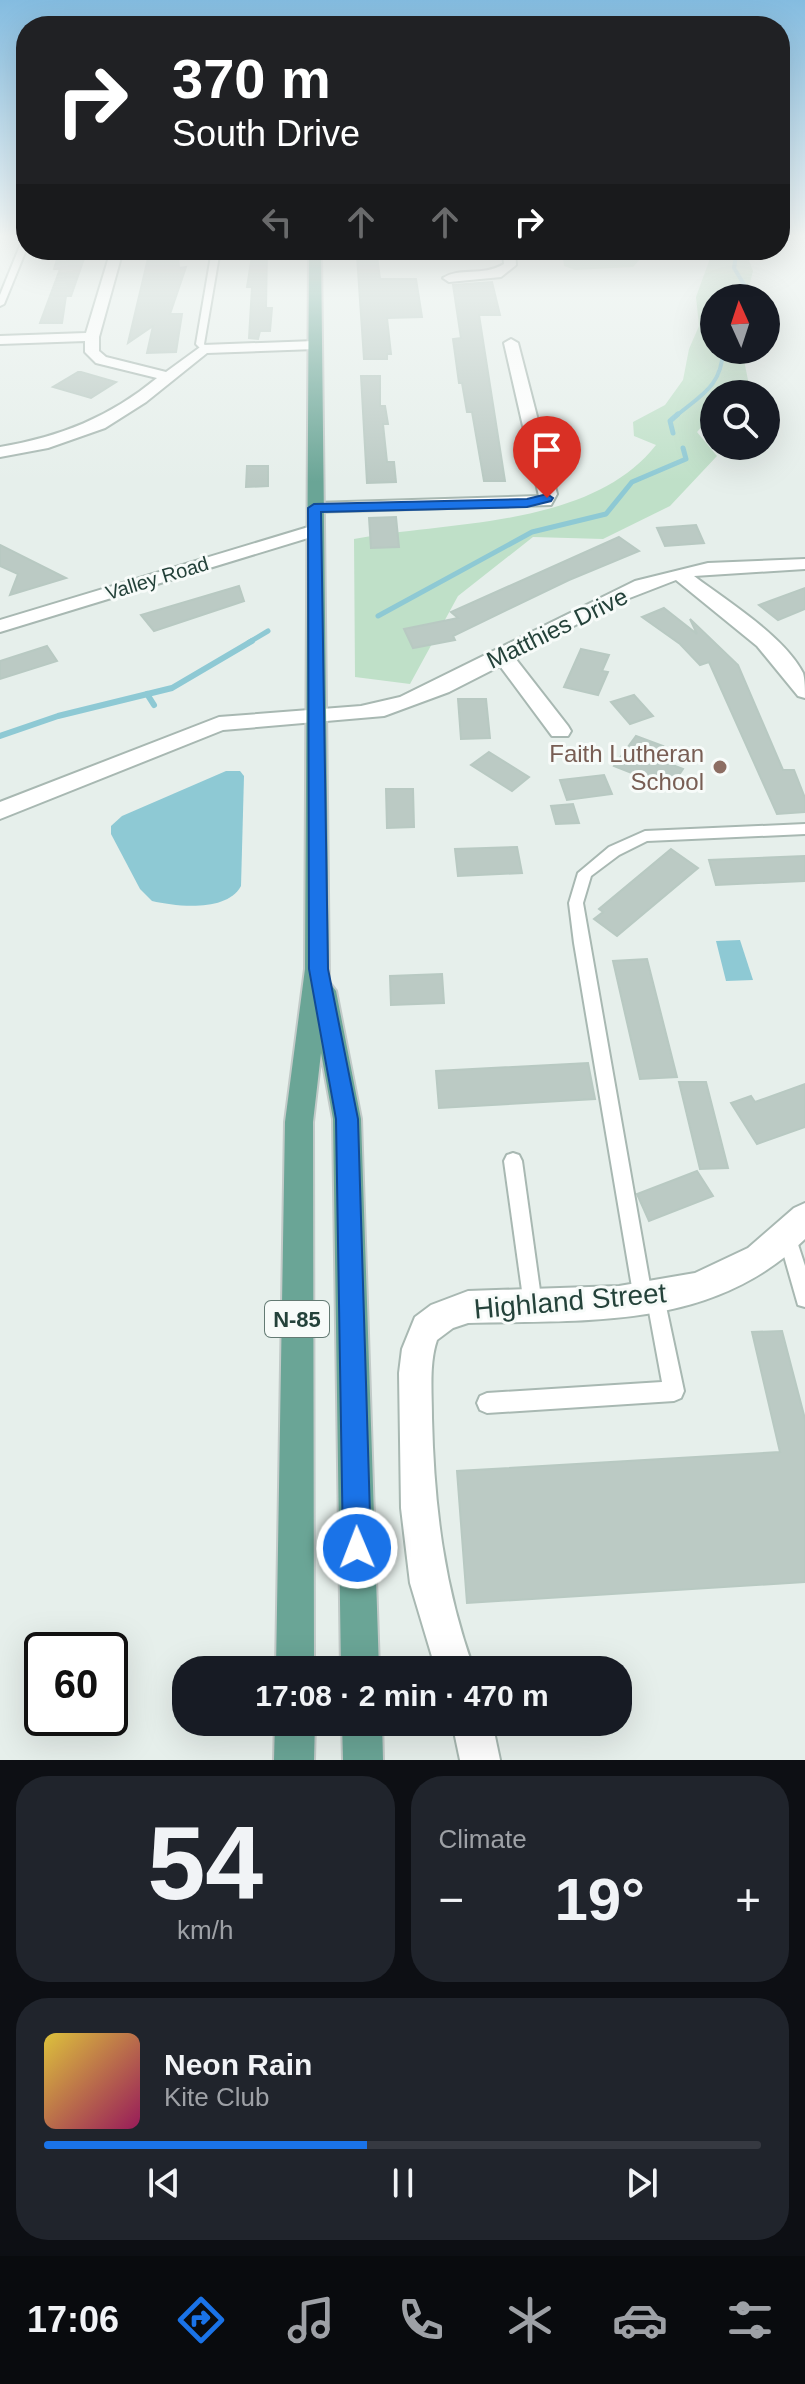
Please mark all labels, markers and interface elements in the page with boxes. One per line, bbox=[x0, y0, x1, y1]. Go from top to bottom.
text: 370 m bbox=[172, 47, 331, 110]
icon: right bbox=[40, 48, 144, 152]
text: South Drive bbox=[172, 113, 360, 154]
icon: left bbox=[255, 200, 299, 244]
icon: ahead bbox=[339, 200, 383, 244]
icon: ahead bbox=[423, 200, 467, 244]
icon: right bbox=[507, 200, 551, 244]
north arrow bbox=[700, 284, 780, 364]
map controls bbox=[700, 284, 780, 460]
button: search bbox=[700, 380, 780, 460]
pin bbox=[513, 416, 581, 498]
icon: arrive bbox=[525, 428, 569, 472]
street label: Valley Road bbox=[103, 552, 211, 604]
street label: Matthies Drive bbox=[482, 582, 632, 674]
place label: Faith Lutheran School bbox=[549, 740, 704, 795]
marker: Faith Lutheran School bbox=[711, 758, 729, 776]
street label: Highland Street bbox=[473, 1277, 668, 1325]
road number: N-85 bbox=[265, 1301, 329, 1337]
position arrow bbox=[315, 1506, 399, 1590]
speed limit sign: 60 bbox=[24, 1632, 128, 1736]
text: 17:08 · 2 min · 470 m bbox=[255, 1679, 549, 1712]
text: 54 bbox=[147, 1805, 263, 1921]
text: Climate bbox=[439, 1824, 527, 1854]
text: 19° bbox=[554, 1866, 645, 1933]
text: − bbox=[439, 1875, 464, 1924]
text: + bbox=[735, 1875, 761, 1924]
text: km/h bbox=[177, 1915, 233, 1945]
text: Neon Rain bbox=[164, 2048, 312, 2081]
text: Kite Club bbox=[164, 2082, 270, 2112]
icon: previous bbox=[142, 2161, 186, 2205]
icon: pause bbox=[381, 2161, 425, 2205]
icon: next bbox=[620, 2161, 664, 2205]
icon: directions bbox=[173, 2292, 229, 2348]
icon: music bbox=[283, 2292, 339, 2348]
icon: phone bbox=[393, 2292, 449, 2348]
icon: climate bbox=[502, 2292, 558, 2348]
icon: car bbox=[612, 2292, 668, 2348]
icon: filters bbox=[722, 2292, 778, 2348]
text: 17:06 bbox=[27, 2299, 119, 2340]

